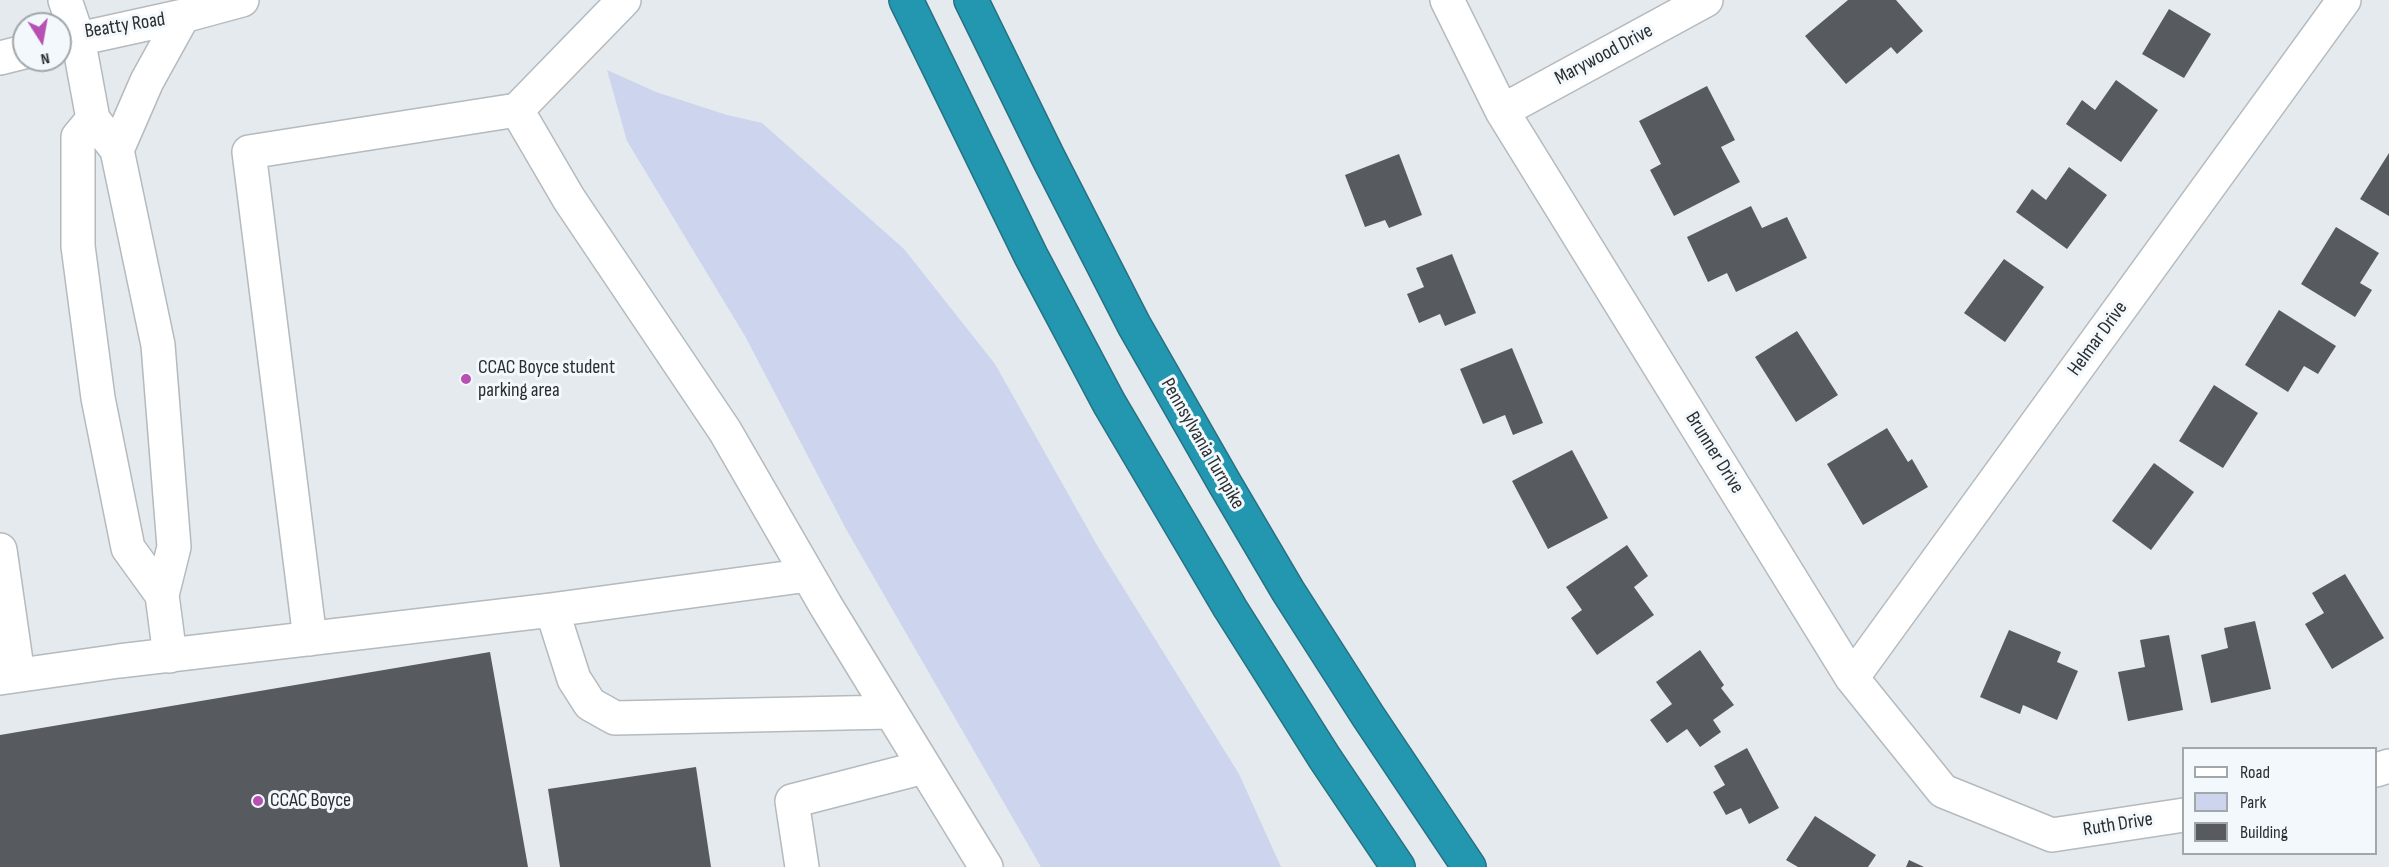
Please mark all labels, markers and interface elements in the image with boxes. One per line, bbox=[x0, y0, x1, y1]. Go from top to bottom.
street label: Beatty Road bbox=[83, 8, 167, 44]
north arrow bbox=[12, 12, 72, 72]
street label: Marywood Drive bbox=[1551, 19, 1657, 91]
text: N bbox=[39, 48, 51, 68]
street label: Helmar Drive bbox=[2063, 297, 2133, 381]
place label: CCAC Boyce student parking area bbox=[478, 356, 615, 403]
marker: CCAC Boyce student parking area bbox=[459, 372, 473, 386]
street label: Pennsylvania Turnpike bbox=[1155, 374, 1249, 514]
street label: Brunner Drive bbox=[1679, 408, 1749, 498]
legend bbox=[2182, 747, 2377, 855]
text: Road bbox=[2240, 762, 2270, 783]
place label: CCAC Boyce bbox=[270, 789, 351, 813]
text: Park bbox=[2240, 792, 2266, 813]
marker: CCAC Boyce bbox=[251, 794, 265, 808]
street label: Ruth Drive bbox=[2081, 808, 2155, 842]
text: Building bbox=[2240, 822, 2288, 843]

